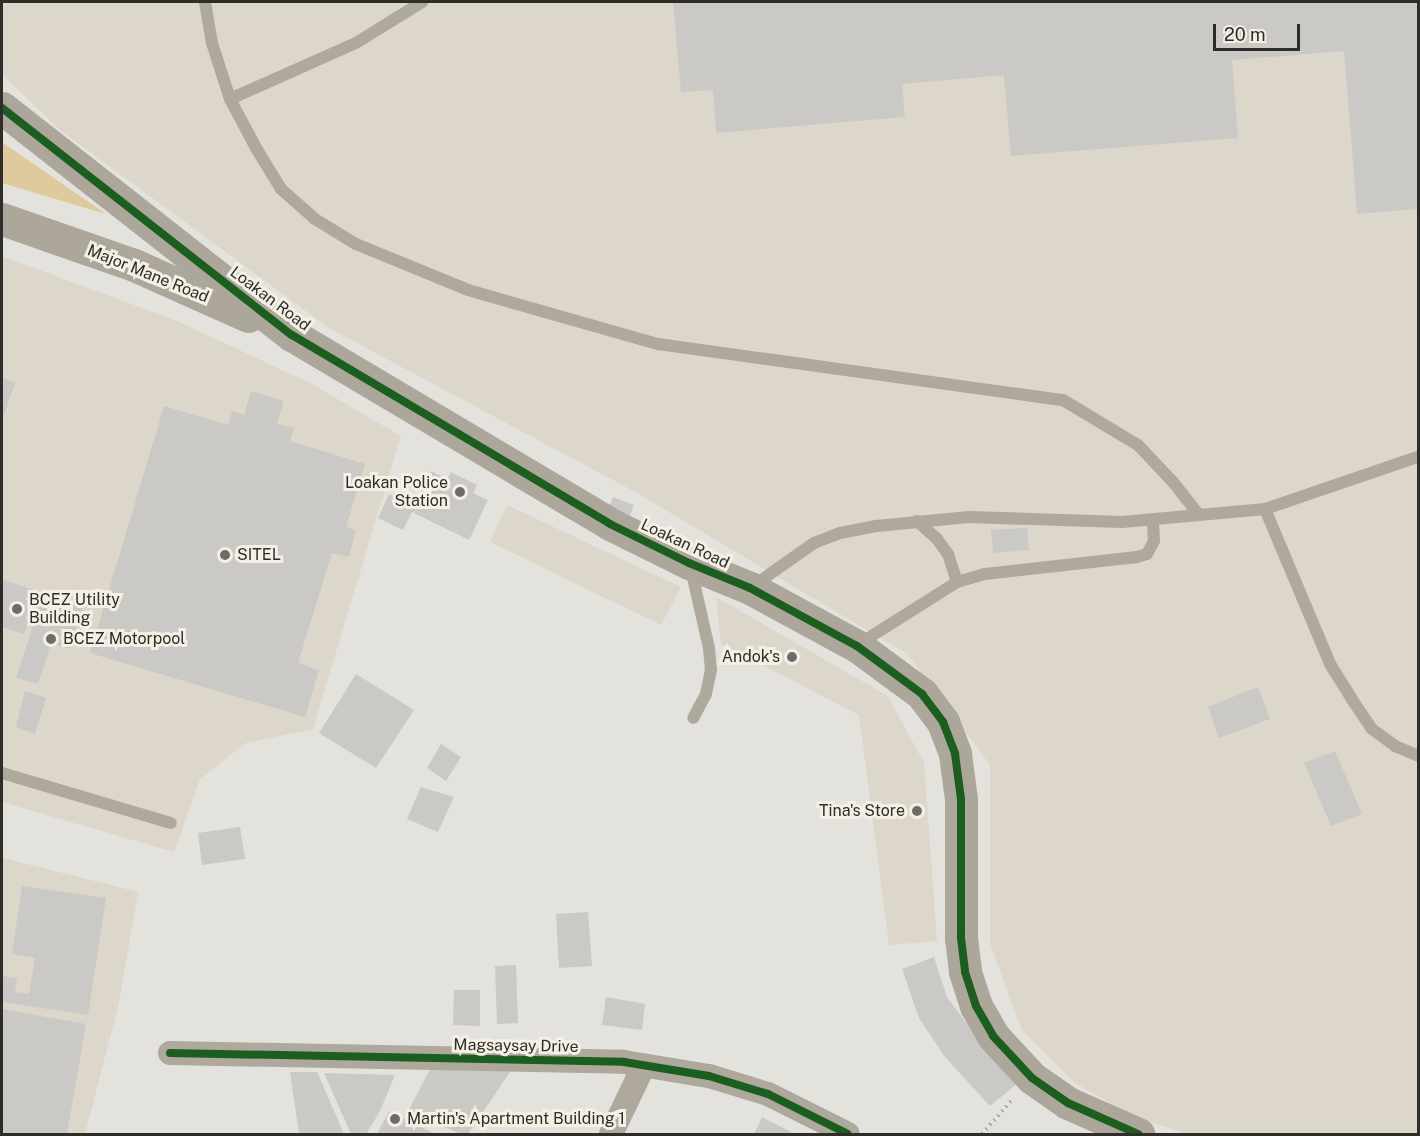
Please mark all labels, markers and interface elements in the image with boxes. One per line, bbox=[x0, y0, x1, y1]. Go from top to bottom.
scale bar bbox=[1216, 12, 1303, 50]
text: 20 m bbox=[1224, 24, 1266, 45]
street label: Major Mane Road bbox=[84, 241, 212, 307]
street label: Loakan Road bbox=[226, 263, 314, 335]
place label: Loakan Police Station bbox=[345, 473, 448, 511]
marker: Loakan Police Station bbox=[453, 485, 467, 499]
street label: Loakan Road bbox=[638, 515, 732, 573]
place label: SITEL bbox=[237, 545, 281, 565]
marker: SITEL bbox=[218, 548, 232, 562]
place label: BCEZ Utility Building bbox=[29, 590, 120, 628]
marker: BCEZ Utility Building bbox=[10, 602, 24, 616]
place label: BCEZ Motorpool bbox=[63, 629, 185, 649]
marker: BCEZ Motorpool bbox=[44, 632, 58, 646]
place label: Andok's bbox=[722, 647, 780, 667]
marker: Andok's bbox=[785, 650, 799, 664]
place label: Tina's Store bbox=[819, 801, 905, 821]
marker: Tina's Store bbox=[910, 804, 924, 818]
street label: Magsaysay Drive bbox=[453, 1035, 579, 1057]
place label: Martin's Apartment Building 1 bbox=[407, 1109, 625, 1129]
marker: Martin's Apartment Building 1 bbox=[388, 1112, 402, 1126]

